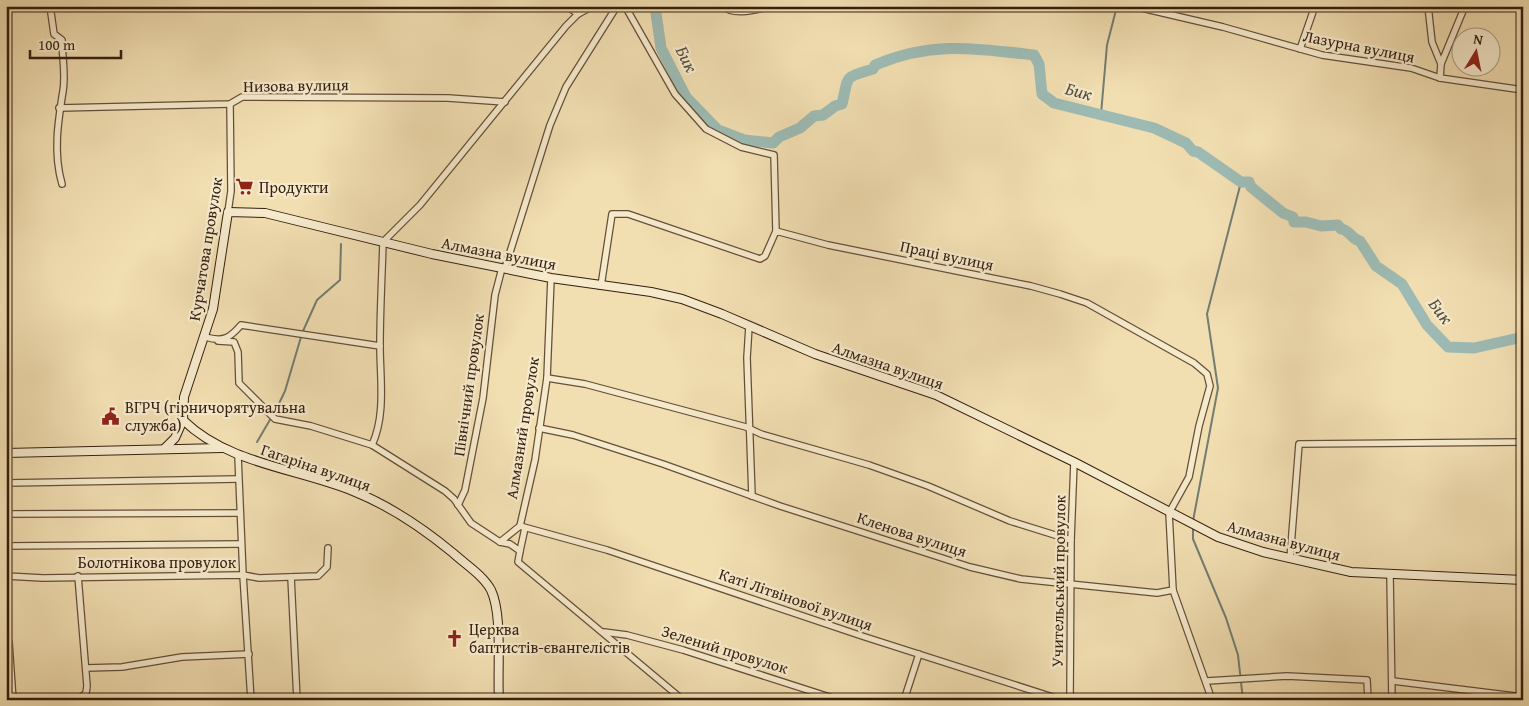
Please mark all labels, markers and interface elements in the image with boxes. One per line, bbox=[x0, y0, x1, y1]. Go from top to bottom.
street label: Лазурна вулиця bbox=[1301, 23, 1417, 69]
scale bar bbox=[30, 28, 121, 60]
north arrow bbox=[1452, 28, 1502, 78]
text: N bbox=[1472, 29, 1485, 50]
text: 100 m bbox=[38, 34, 76, 55]
water label: Бик bbox=[669, 41, 705, 77]
street label: Низова вулиця bbox=[243, 72, 349, 98]
water label: Бик bbox=[1062, 74, 1096, 108]
street label: Курчатова провулок bbox=[182, 175, 228, 322]
place label: Продукти bbox=[259, 175, 329, 199]
supermarket icon: Продукти bbox=[235, 177, 255, 197]
street label: Алмазна вулиця bbox=[440, 230, 558, 276]
street label: Праці вулиця bbox=[898, 233, 996, 277]
water label: Бик bbox=[1422, 292, 1460, 330]
street label: Північний провулок bbox=[446, 311, 490, 458]
street label: Алмазна вулиця bbox=[829, 335, 947, 395]
street label: Алмазний провулок bbox=[499, 355, 545, 501]
place label: ВГРЧ (гірничорятувальна служба) bbox=[125, 395, 306, 437]
public building icon: ВГРЧ (гірничорятувальна служба) bbox=[101, 406, 121, 426]
street label: Гагаріна вулиця bbox=[258, 437, 374, 497]
street label: Учительський провулок bbox=[1044, 494, 1072, 667]
street label: Кленова вулиця bbox=[854, 505, 970, 563]
street label: Алмазна вулиця bbox=[1225, 513, 1343, 567]
street label: Болотнікова провулок bbox=[78, 550, 237, 574]
street label: Каті Літвінової вулиця bbox=[716, 561, 876, 637]
place label: Церква баптистів-євангелістів bbox=[469, 617, 630, 659]
street label: Зелений провулок bbox=[659, 618, 792, 680]
church icon: Церква баптистів-євангелістів bbox=[445, 628, 465, 648]

